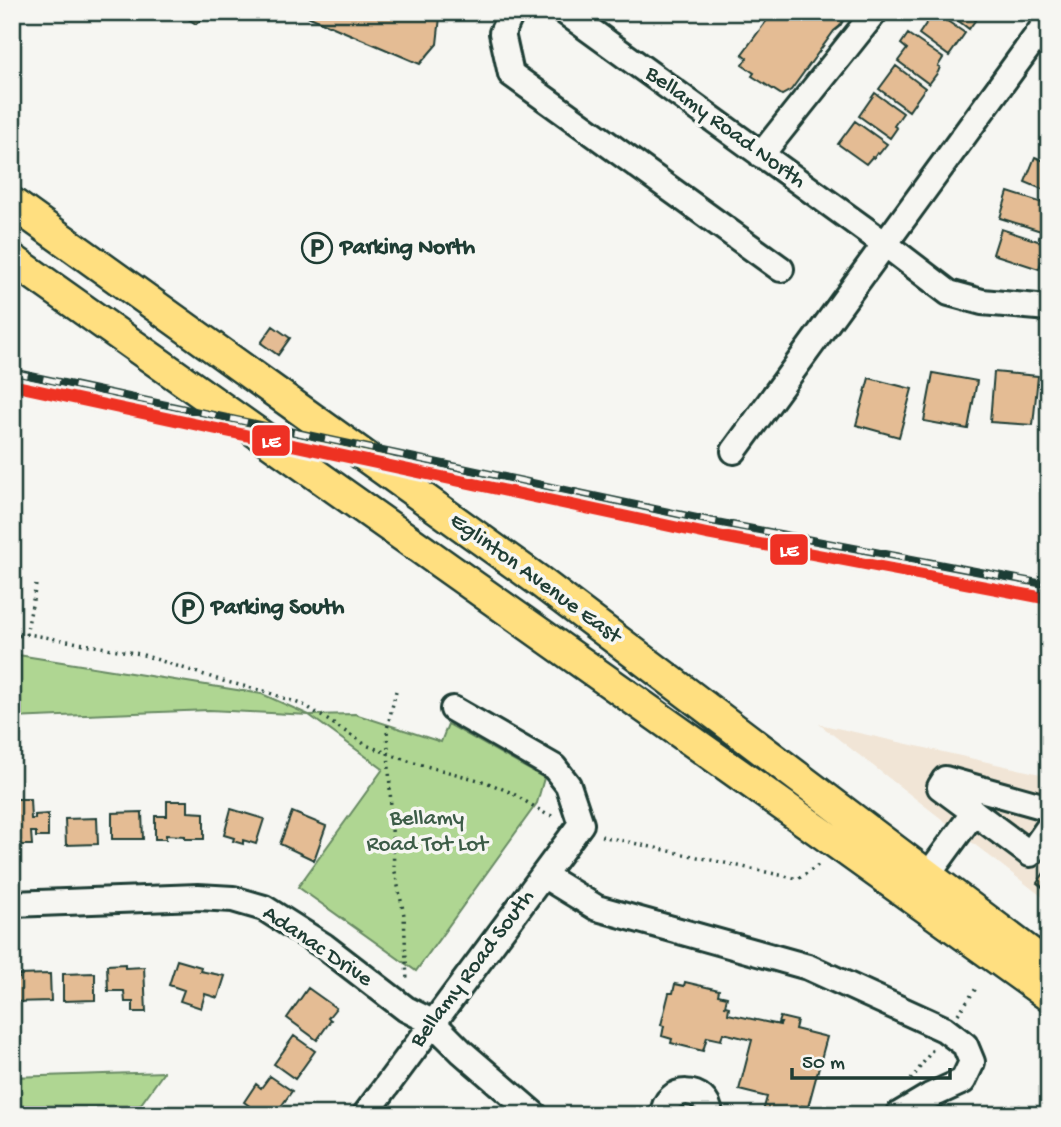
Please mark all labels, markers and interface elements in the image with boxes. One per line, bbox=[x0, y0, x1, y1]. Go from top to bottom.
street label: Bellamy Road North bbox=[639, 60, 811, 195]
parking icon: Parking North bbox=[300, 231, 334, 265]
place label: Parking North bbox=[338, 235, 476, 262]
line badge: LE bbox=[251, 424, 291, 457]
text: LE bbox=[262, 432, 282, 455]
street label: Eglinton Avenue East bbox=[444, 508, 627, 651]
line badge: LE bbox=[769, 533, 809, 566]
text: LE bbox=[780, 541, 800, 564]
parking icon: Parking South bbox=[171, 591, 205, 625]
place label: Parking South bbox=[209, 595, 345, 622]
park label: Bellamy Road Tot Lot bbox=[366, 806, 489, 859]
street label: Bellamy Road South bbox=[404, 885, 541, 1054]
street label: Adanac Drive bbox=[257, 900, 378, 994]
scale bar bbox=[792, 1036, 949, 1080]
text: 50 m bbox=[802, 1052, 845, 1077]

